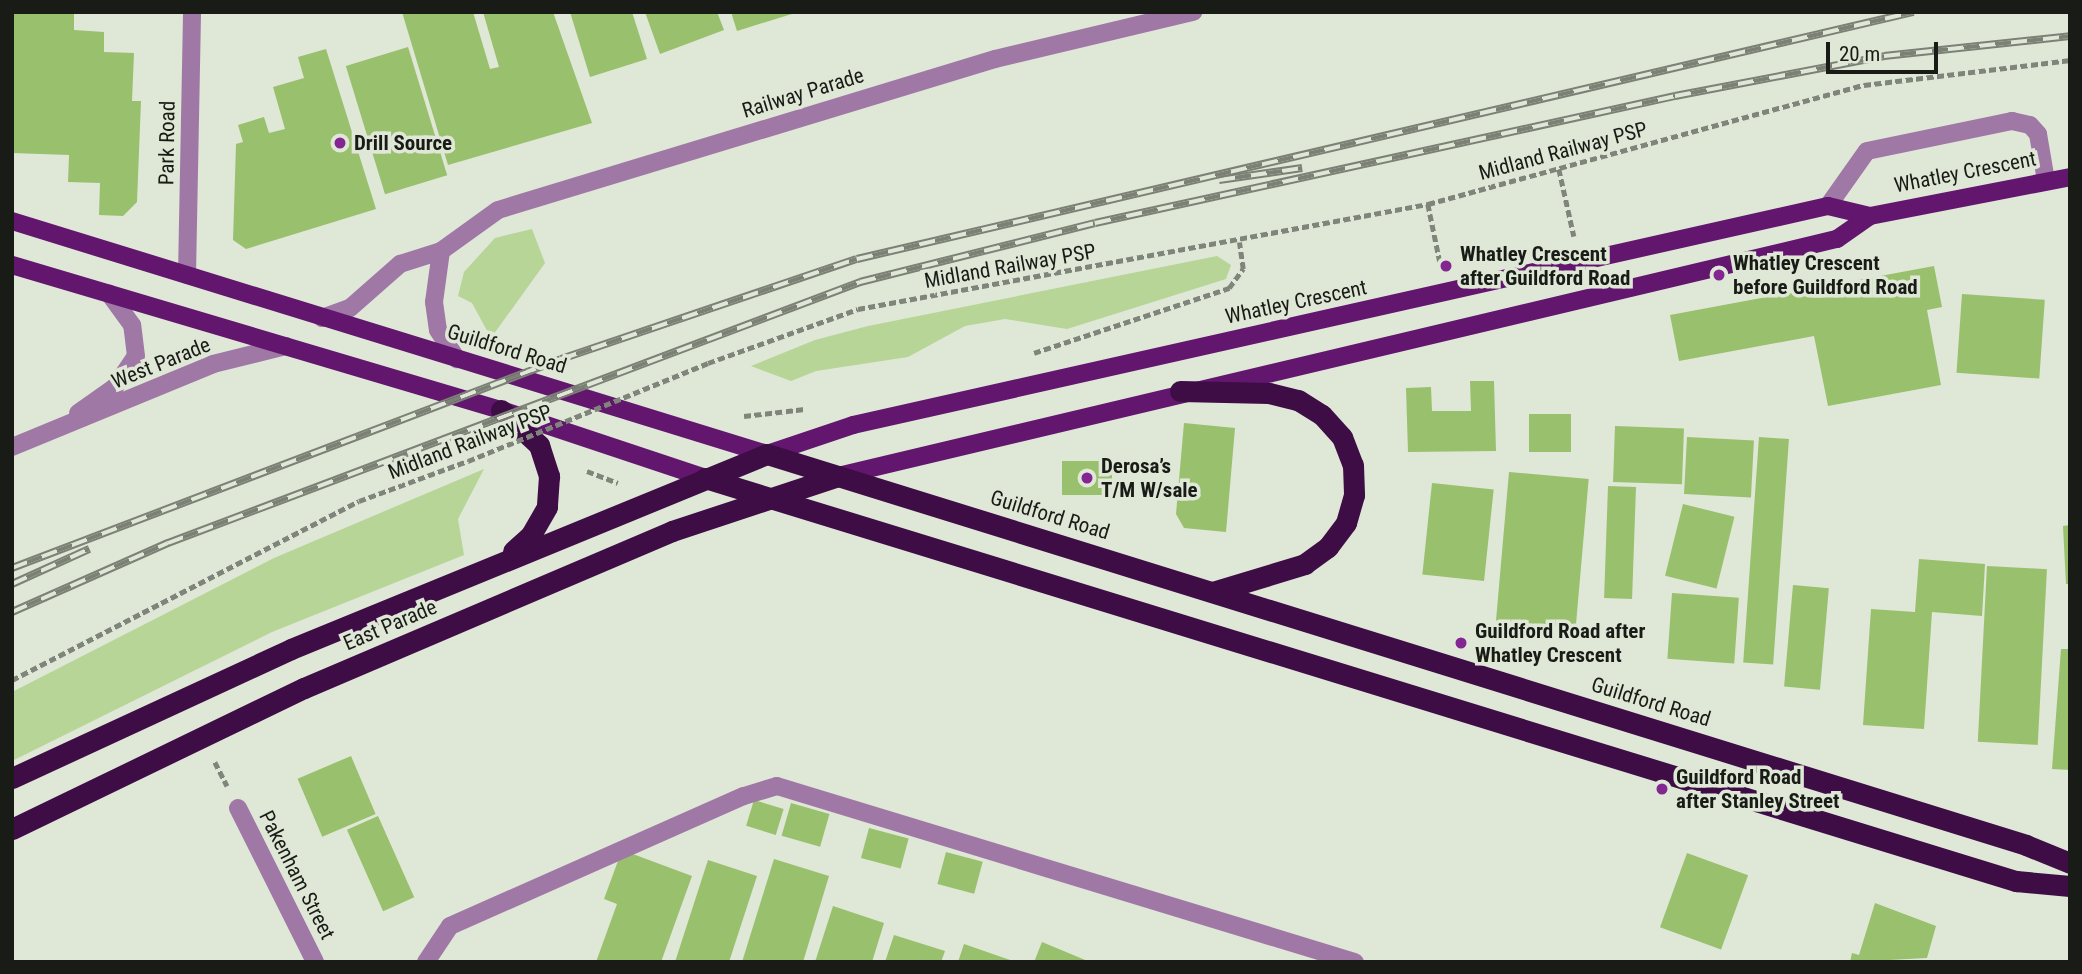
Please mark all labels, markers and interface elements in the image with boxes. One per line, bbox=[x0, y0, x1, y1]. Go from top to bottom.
scale bar bbox=[1830, 28, 1942, 72]
text: 20 m bbox=[1839, 42, 1880, 66]
street label: Railway Parade bbox=[739, 63, 867, 123]
street label: Park Road bbox=[154, 101, 180, 185]
street label: Midland Railway PSP bbox=[1476, 116, 1650, 186]
place label: Drill Source bbox=[354, 130, 452, 156]
marker: Drill Source bbox=[332, 135, 348, 151]
street label: Whatley Crescent bbox=[1892, 146, 2038, 198]
street label: Midland Railway PSP bbox=[922, 239, 1098, 293]
place label: Whatley Crescent after Guildford Road bbox=[1460, 241, 1630, 291]
place label: Whatley Crescent before Guildford Road bbox=[1733, 250, 1918, 300]
marker: Whatley Crescent after Guildford Road bbox=[1438, 258, 1454, 274]
marker: Whatley Crescent before Guildford Road bbox=[1711, 267, 1727, 283]
street label: Whatley Crescent bbox=[1223, 275, 1369, 329]
street label: Guildford Road bbox=[444, 319, 570, 379]
street label: West Parade bbox=[108, 332, 214, 394]
street label: Midland Railway PSP bbox=[384, 399, 556, 485]
place label: Derosa’s T/M W/sale bbox=[1101, 453, 1198, 503]
marker: Derosa’s T/M W/sale bbox=[1079, 470, 1095, 486]
street label: Guildford Road bbox=[987, 485, 1113, 545]
street label: East Parade bbox=[340, 594, 440, 656]
place label: Guildford Road after Whatley Crescent bbox=[1475, 618, 1645, 668]
marker: Guildford Road after Whatley Crescent bbox=[1453, 635, 1469, 651]
street label: Guildford Road bbox=[1588, 672, 1714, 732]
place label: Guildford Road after Stanley Street bbox=[1676, 764, 1840, 814]
marker: Guildford Road after Stanley Street bbox=[1654, 781, 1670, 797]
street label: Pakenham Street bbox=[254, 807, 340, 943]

